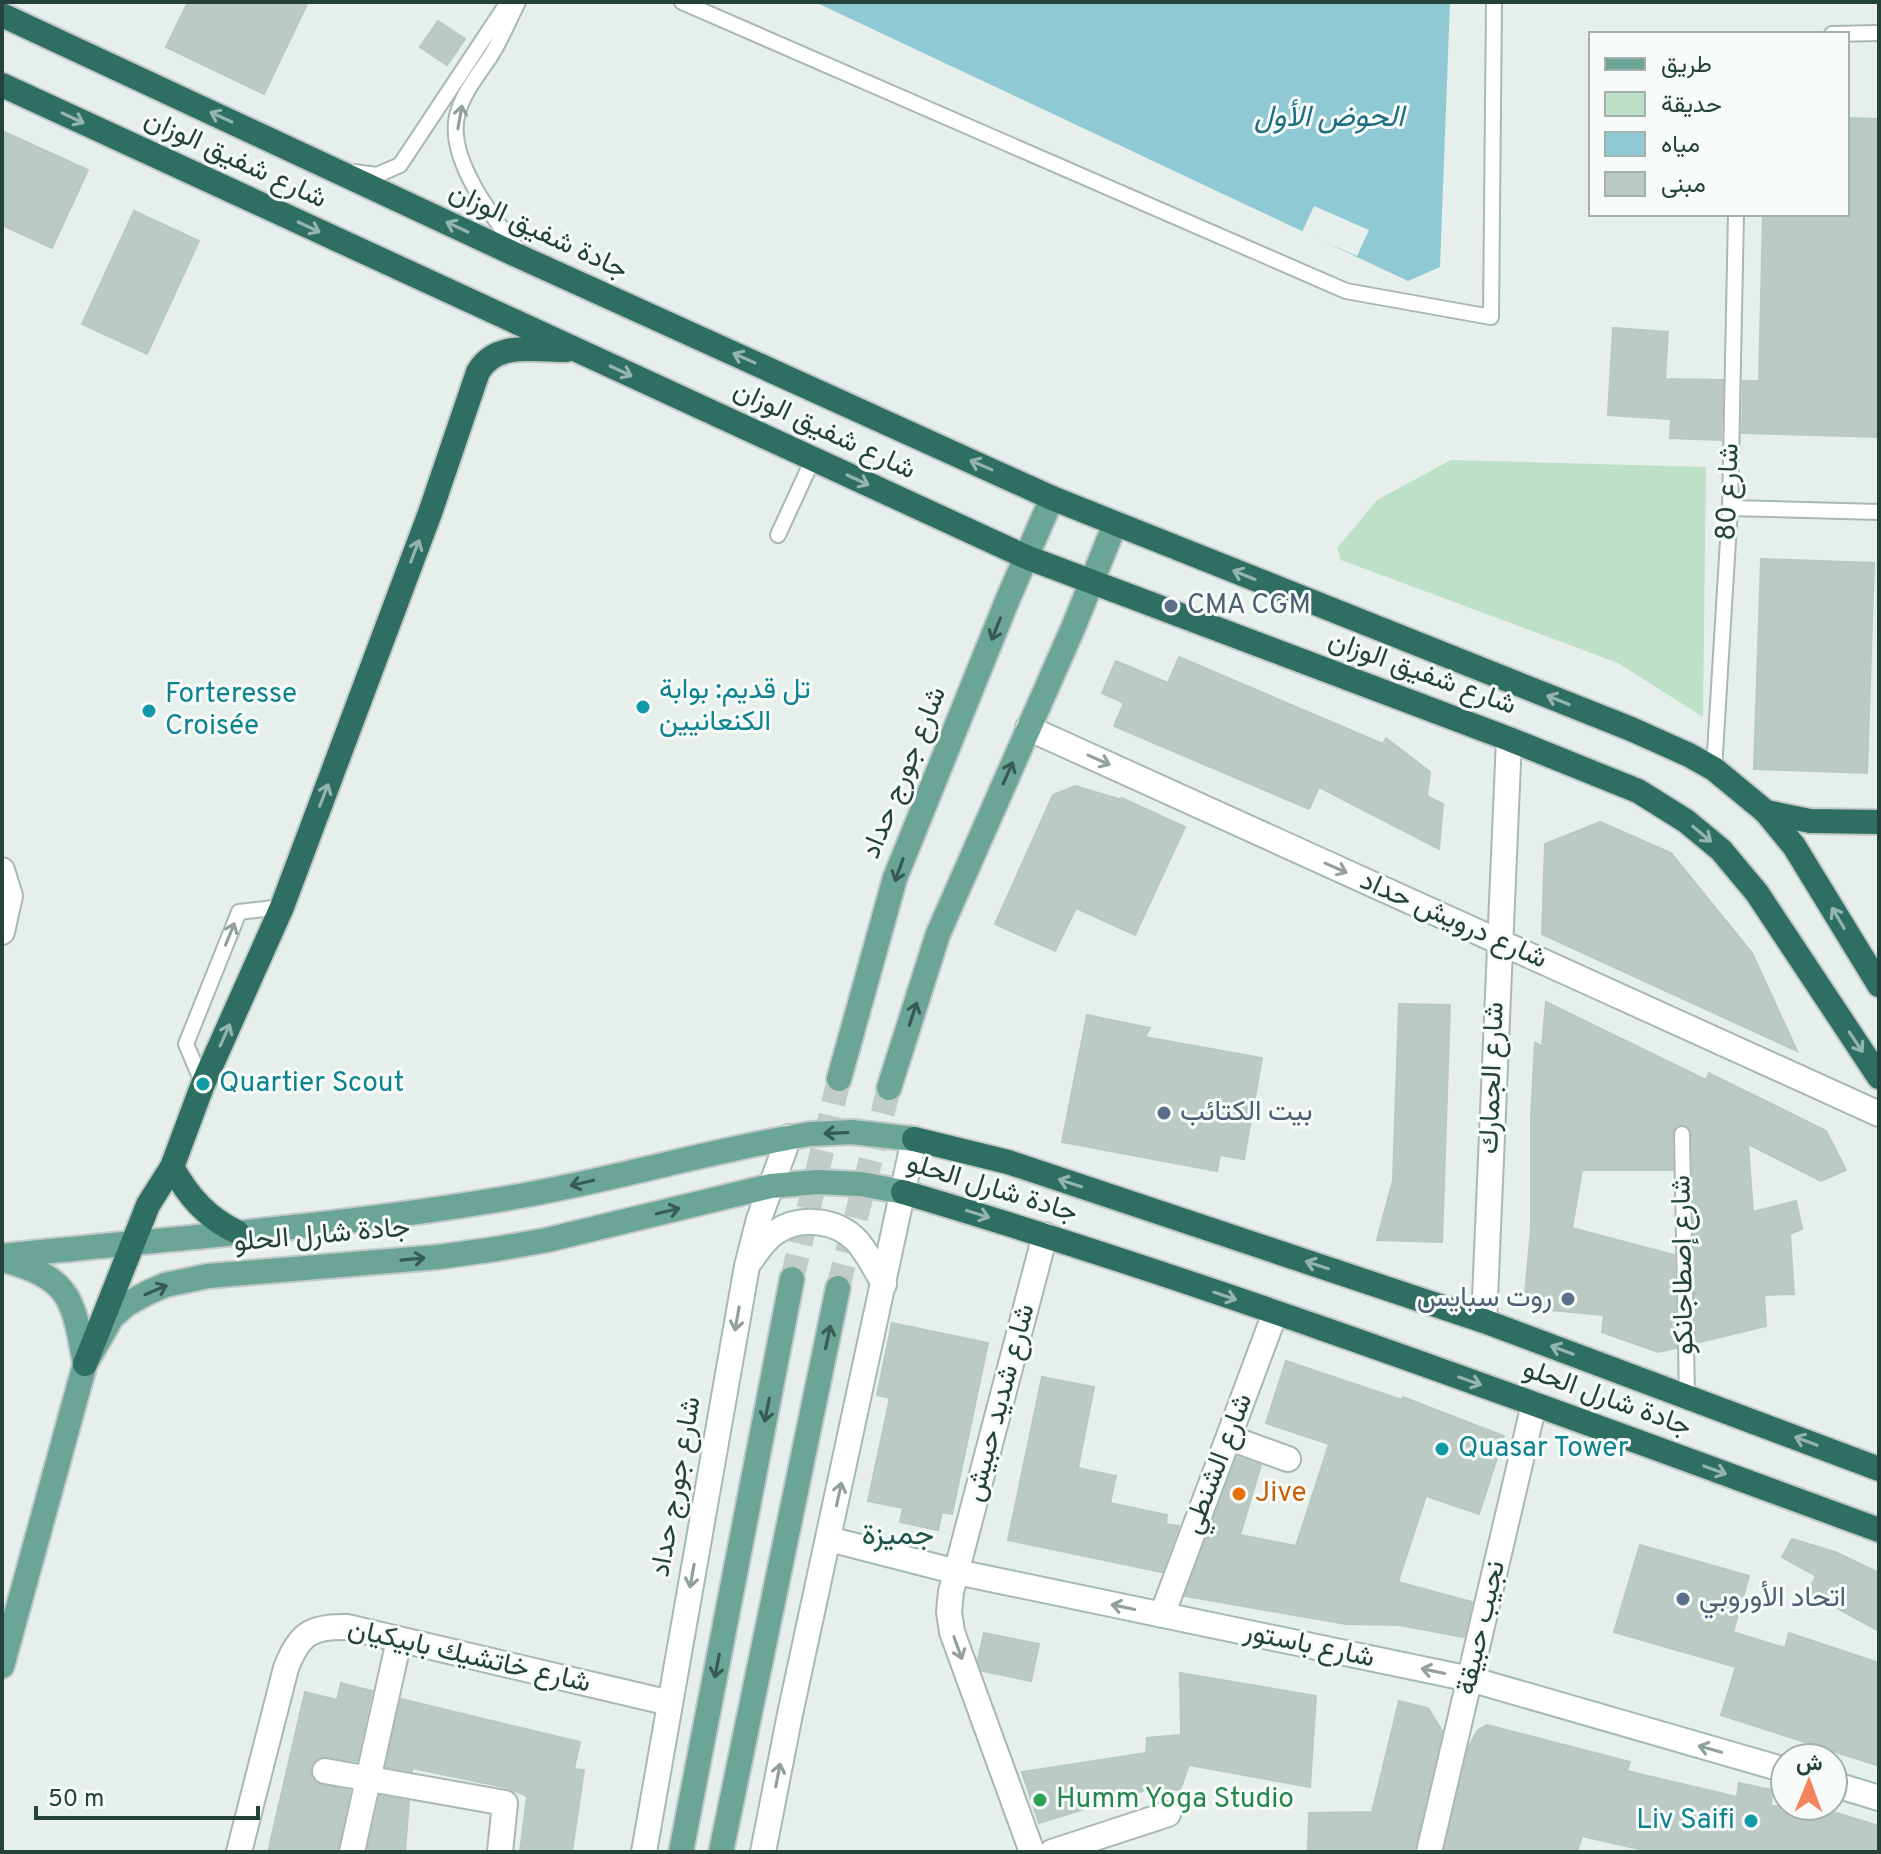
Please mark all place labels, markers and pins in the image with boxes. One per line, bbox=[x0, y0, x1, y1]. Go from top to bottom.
place label: CMA CGM bbox=[1187, 588, 1311, 624]
marker: CMA CGM bbox=[1162, 597, 1180, 615]
place label: تل قديم: بوابة الكنعانيين bbox=[659, 673, 811, 741]
place label: Forteresse Croisée bbox=[165, 677, 297, 745]
marker: تل قديم: بوابة الكنعانيين bbox=[634, 698, 652, 716]
marker: Forteresse Croisée bbox=[140, 702, 158, 720]
place label: Quartier Scout bbox=[219, 1066, 404, 1102]
marker: Quartier Scout bbox=[194, 1075, 212, 1093]
place label: بيت الكتائب bbox=[1180, 1095, 1313, 1131]
marker: بيت الكتائب bbox=[1155, 1104, 1173, 1122]
place label: روت سبايس bbox=[1417, 1281, 1552, 1317]
marker: روت سبايس bbox=[1559, 1290, 1577, 1308]
place label: Quasar Tower bbox=[1458, 1431, 1629, 1467]
marker: Quasar Tower bbox=[1433, 1440, 1451, 1458]
place label: Jive bbox=[1255, 1476, 1307, 1512]
marker: Jive bbox=[1230, 1485, 1248, 1503]
place label: اتحاد الأوروبي bbox=[1699, 1580, 1846, 1619]
marker: اتحاد الأوروبي bbox=[1674, 1590, 1692, 1608]
place label: Humm Yoga Studio bbox=[1056, 1782, 1294, 1818]
marker: Humm Yoga Studio bbox=[1031, 1791, 1049, 1809]
place label: Liv Saifi bbox=[1636, 1803, 1735, 1839]
marker: Liv Saifi bbox=[1742, 1812, 1760, 1830]

